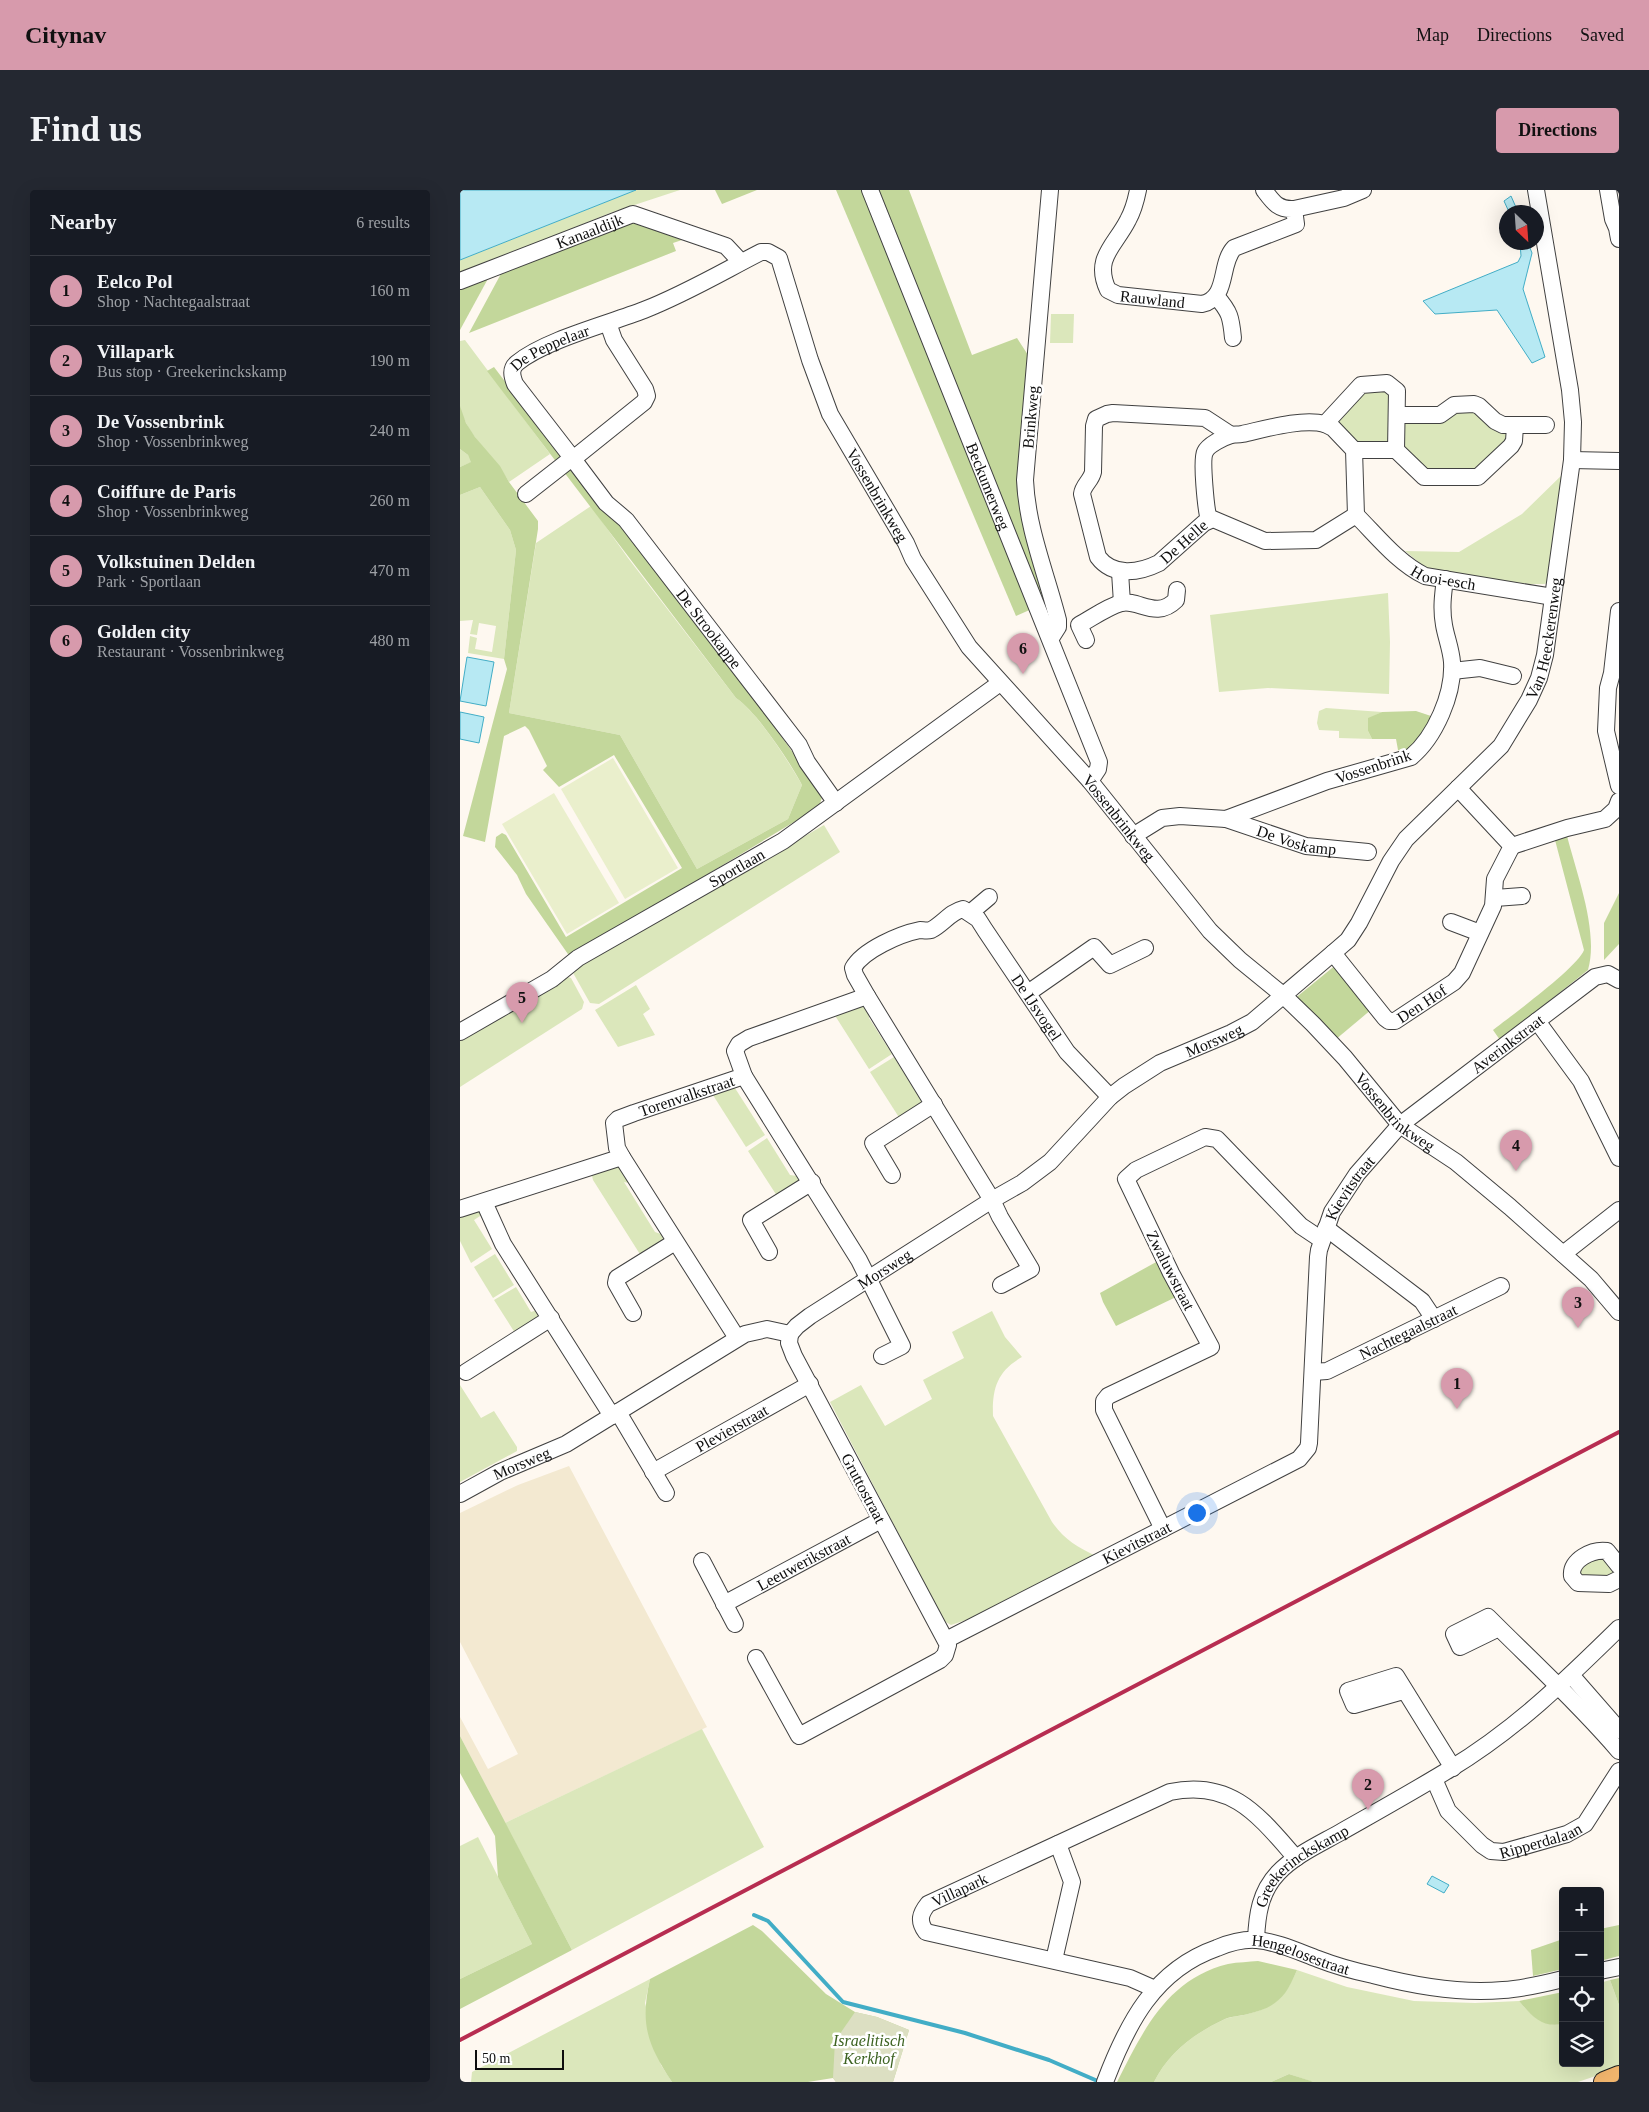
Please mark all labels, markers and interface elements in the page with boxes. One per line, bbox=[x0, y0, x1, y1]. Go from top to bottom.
text: Citynav bbox=[25, 22, 106, 48]
text: Map bbox=[1416, 25, 1449, 45]
text: Directions bbox=[1477, 25, 1552, 45]
text: Saved bbox=[1580, 25, 1624, 45]
button: Directions bbox=[1496, 108, 1619, 153]
text: Find us bbox=[30, 110, 142, 149]
north arrow bbox=[1499, 205, 1544, 250]
text: Nearby bbox=[50, 210, 117, 234]
street label: Kanaaldijk bbox=[554, 211, 626, 252]
text: 6 results bbox=[356, 214, 410, 231]
text: Eelco Pol bbox=[97, 271, 172, 292]
text: 1 bbox=[62, 282, 70, 299]
text: 160 m bbox=[370, 282, 410, 299]
street label: Rauwland bbox=[1119, 287, 1186, 311]
text: Shop · Nachtegaalstraat bbox=[97, 293, 250, 310]
street label: De Peppelaar bbox=[507, 321, 592, 374]
text: Villapark bbox=[97, 341, 174, 362]
text: 2 bbox=[62, 352, 70, 369]
text: 190 m bbox=[370, 352, 410, 369]
text: Bus stop · Greekerinckskamp bbox=[97, 363, 287, 380]
street label: Brinkweg bbox=[1019, 385, 1043, 449]
text: De Vossenbrink bbox=[97, 411, 224, 432]
text: 3 bbox=[62, 422, 70, 439]
text: 240 m bbox=[370, 422, 410, 439]
text: Shop · Vossenbrinkweg bbox=[97, 433, 248, 450]
street label: Beckumerweg bbox=[963, 440, 1013, 533]
street label: Vossenbrinkweg bbox=[843, 445, 911, 545]
text: Coiffure de Paris bbox=[97, 481, 236, 502]
text: 4 bbox=[62, 492, 70, 509]
text: 260 m bbox=[370, 492, 410, 509]
text: Shop · Vossenbrinkweg bbox=[97, 503, 248, 520]
street label: De Helle bbox=[1157, 516, 1211, 567]
text: Volkstuinen Delden bbox=[97, 551, 255, 572]
text: 5 bbox=[62, 562, 70, 579]
text: 470 m bbox=[370, 562, 410, 579]
street label: Hooi-esch bbox=[1408, 562, 1477, 593]
text: Park · Sportlaan bbox=[97, 573, 201, 590]
street label: Van Heeckerenweg bbox=[1523, 576, 1566, 702]
street label: De Strookappe bbox=[673, 586, 745, 672]
text: Golden city bbox=[97, 621, 190, 642]
text: 6 bbox=[62, 632, 70, 649]
text: 480 m bbox=[370, 632, 410, 649]
pin: 6 bbox=[1007, 633, 1039, 674]
text: Restaurant · Vossenbrinkweg bbox=[97, 643, 284, 660]
street label: Vossenbrink bbox=[1333, 746, 1413, 787]
street label: Vossenbrinkweg bbox=[1079, 771, 1158, 865]
street label: De Voskamp bbox=[1255, 822, 1337, 859]
street label: Sportlaan bbox=[706, 845, 768, 891]
street label: De IJsvogel bbox=[1008, 971, 1065, 1044]
street label: Den Hof bbox=[1394, 981, 1450, 1026]
pin: 5 bbox=[506, 982, 538, 1023]
street label: Averinkstraat bbox=[1468, 1011, 1548, 1077]
street label: Morsweg bbox=[1183, 1020, 1246, 1060]
street label: Vossenbrinkweg bbox=[1352, 1069, 1438, 1155]
street label: Torenvalkstraat bbox=[637, 1072, 737, 1120]
pin: 4 bbox=[1500, 1130, 1532, 1171]
street label: Kievitstraat bbox=[1322, 1152, 1378, 1222]
street label: Zwaluwstraat bbox=[1143, 1228, 1198, 1313]
street label: Morsweg bbox=[854, 1246, 915, 1293]
pin: 3 bbox=[1562, 1287, 1594, 1328]
street label: Nachtegaalstraat bbox=[1356, 1301, 1460, 1363]
pin: 1 bbox=[1441, 1368, 1473, 1409]
street label: Plevierstraat bbox=[693, 1401, 771, 1455]
street label: Morsweg bbox=[491, 1444, 553, 1483]
street label: Gruttostraat bbox=[838, 1451, 889, 1526]
your location bbox=[1184, 1500, 1210, 1526]
street label: Kievitstraat bbox=[1100, 1518, 1174, 1567]
street label: Leeuwerikstraat bbox=[754, 1530, 854, 1594]
pin: 2 bbox=[1352, 1769, 1384, 1810]
street label: Ripperdalaan bbox=[1497, 1820, 1585, 1862]
street label: Greekerinckskamp bbox=[1252, 1822, 1352, 1909]
street label: Villapark bbox=[929, 1870, 990, 1910]
map controls bbox=[1559, 1887, 1604, 2067]
button: + bbox=[1559, 1887, 1604, 1932]
street label: Hengelosestraat bbox=[1251, 1932, 1352, 1978]
button: − bbox=[1559, 1932, 1604, 1977]
button: locate bbox=[1559, 1977, 1604, 2022]
button: layers bbox=[1559, 2022, 1604, 2067]
park label: Israelitisch Kerkhof bbox=[832, 2032, 905, 2068]
scale bar bbox=[475, 2047, 564, 2070]
text: 50 m bbox=[482, 2051, 510, 2066]

